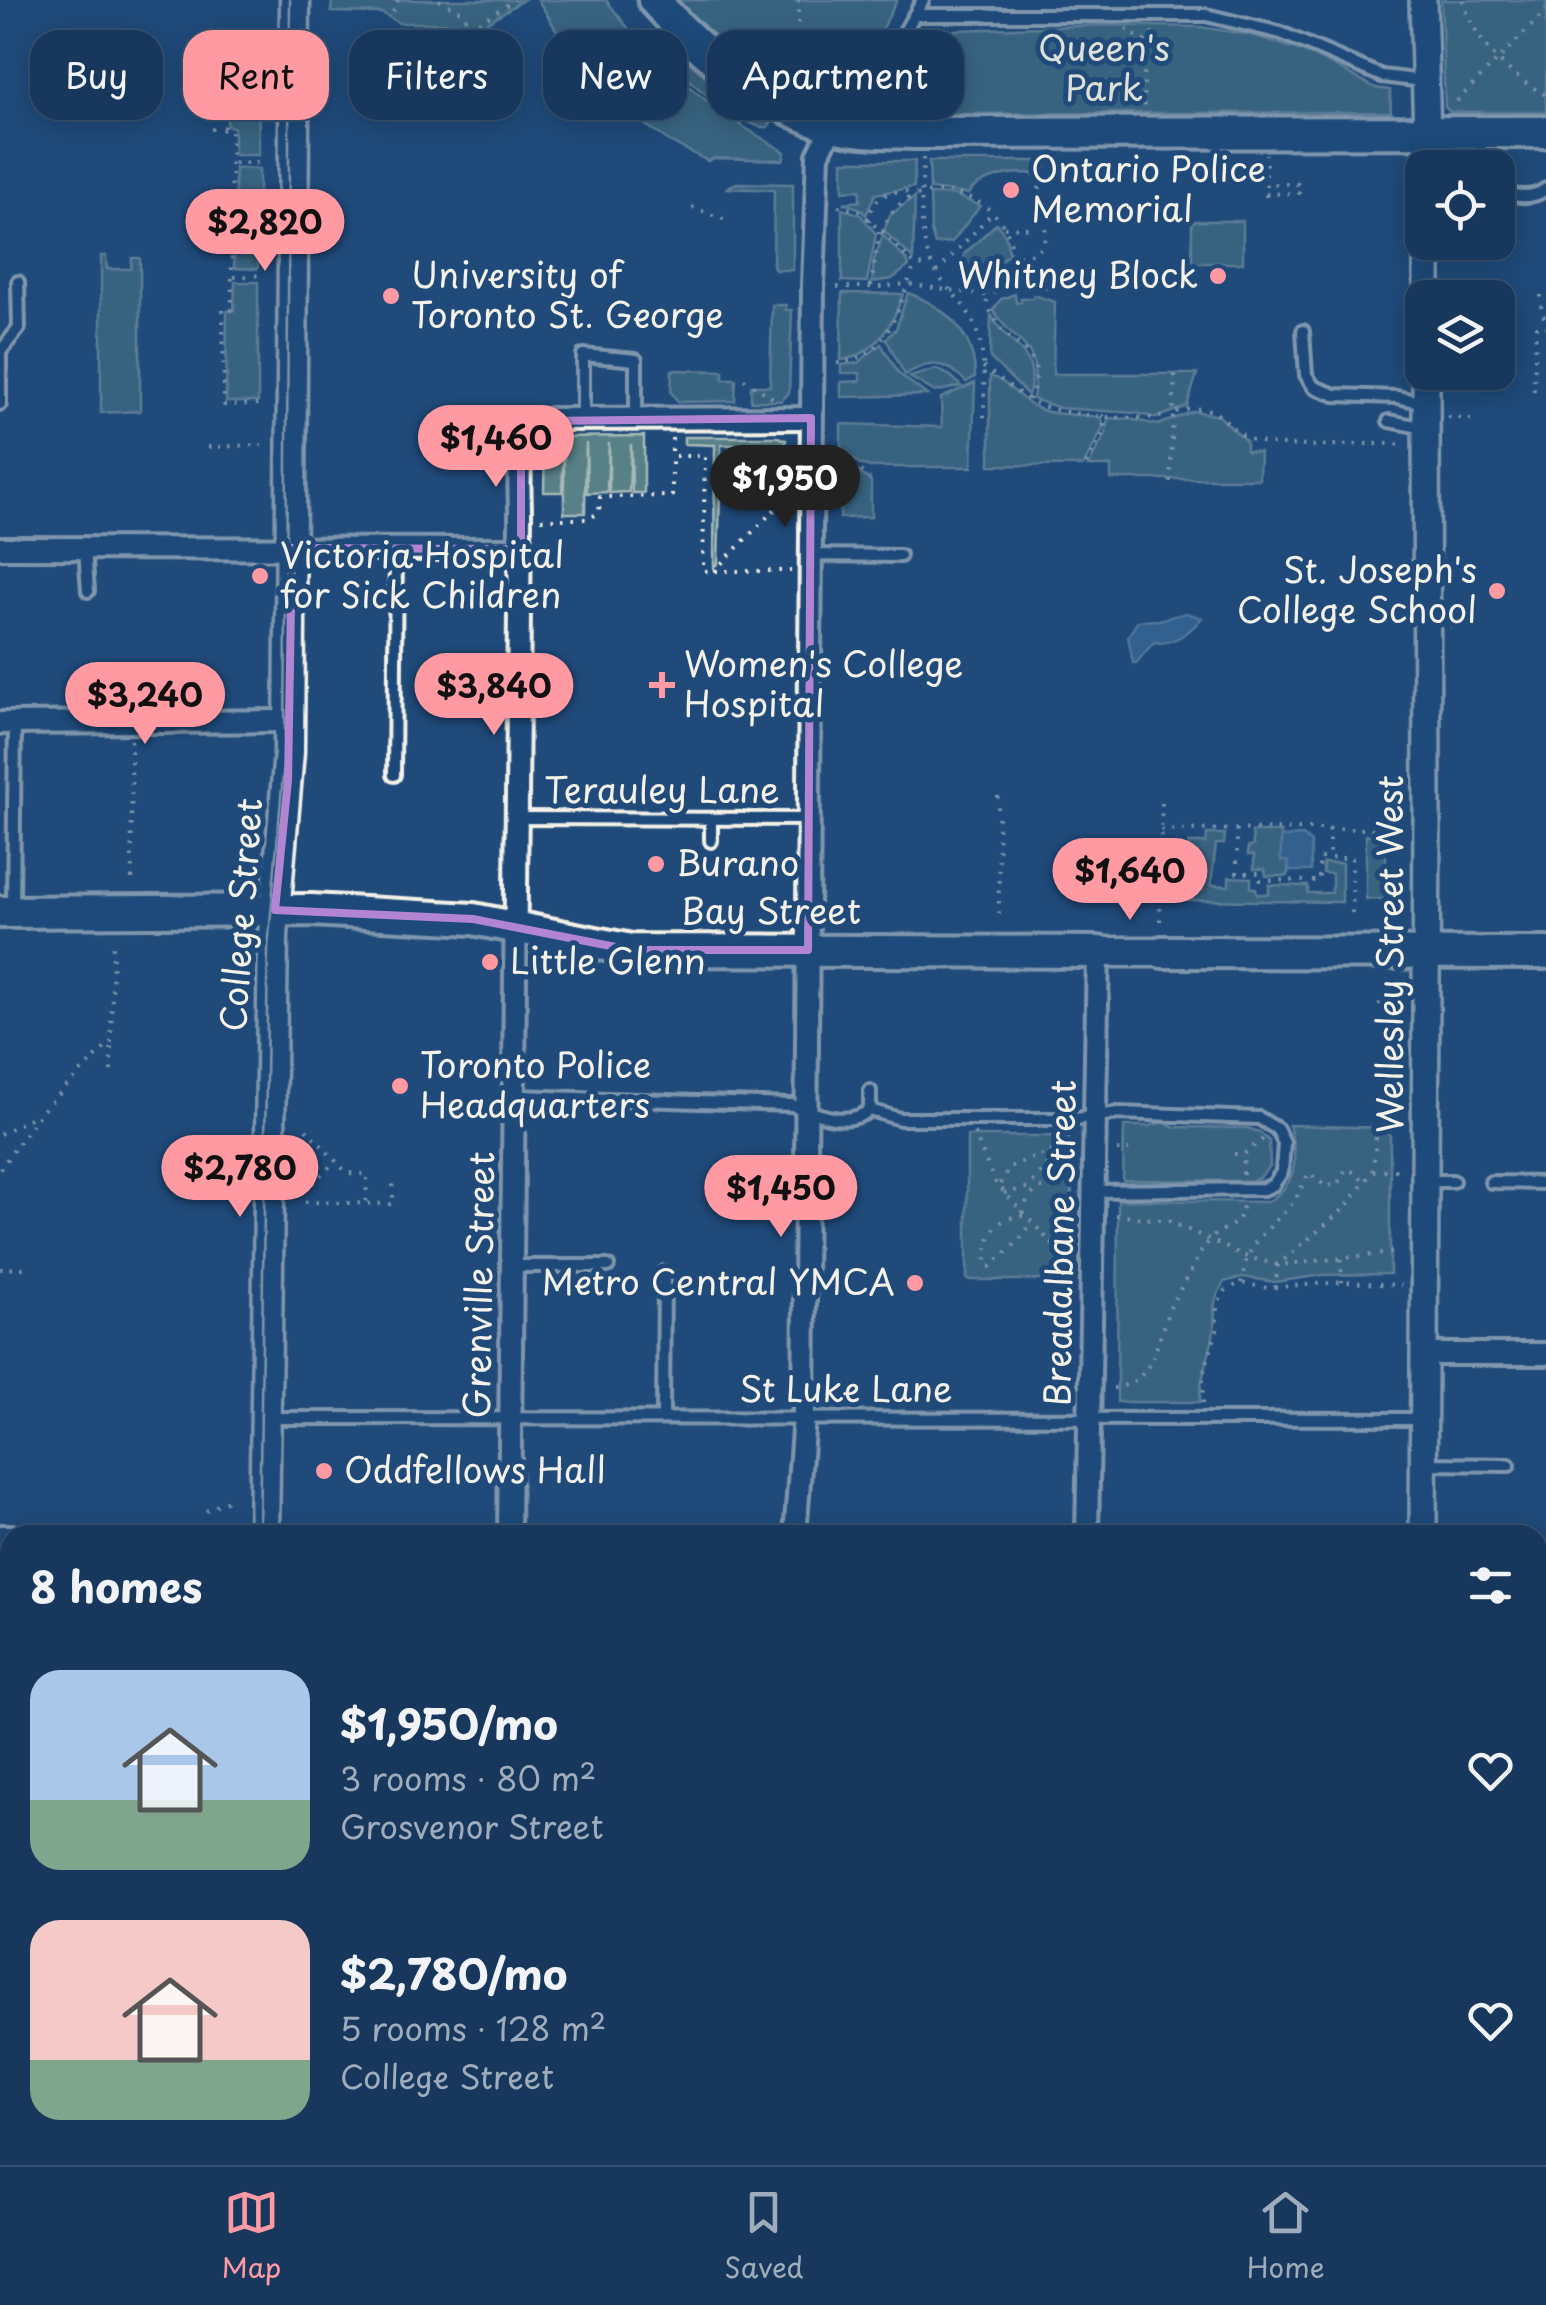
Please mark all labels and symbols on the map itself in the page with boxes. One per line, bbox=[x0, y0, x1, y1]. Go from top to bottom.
park label: Queen's Park bbox=[1038, 20, 1170, 113]
place label: Ontario Police Memorial bbox=[1031, 141, 1266, 234]
marker: Ontario Police Memorial bbox=[1000, 179, 1022, 201]
pin: $2,820 bbox=[184, 189, 346, 274]
place label: University of Toronto St. George bbox=[411, 247, 724, 340]
place label: Whitney Block bbox=[957, 247, 1198, 300]
marker: Whitney Block bbox=[1207, 265, 1229, 287]
marker: University of Toronto St. George bbox=[380, 285, 402, 307]
pin: $1,460 bbox=[415, 405, 577, 490]
pin: $1,950 bbox=[704, 445, 866, 530]
place label: Victoria Hospital for Sick Children bbox=[280, 527, 564, 620]
place label: St. Joseph's College School bbox=[1237, 542, 1477, 635]
marker: Victoria Hospital for Sick Children bbox=[249, 565, 271, 587]
marker: St. Joseph's College School bbox=[1486, 580, 1508, 602]
place label: Women's College Hospital bbox=[684, 636, 963, 729]
pin: $3,840 bbox=[413, 653, 575, 738]
pin: $3,240 bbox=[64, 662, 226, 747]
marker: Women's College Hospital bbox=[649, 672, 675, 698]
street label: Terauley Lane bbox=[544, 762, 780, 815]
street label: Wellesley Street West bbox=[1362, 775, 1415, 1133]
street label: College Street bbox=[205, 796, 274, 1033]
place label: Burano bbox=[676, 835, 799, 888]
pin: $1,640 bbox=[1049, 838, 1211, 923]
marker: Burano bbox=[645, 853, 667, 875]
street label: Bay Street bbox=[681, 883, 861, 936]
place label: Little Glenn bbox=[510, 933, 706, 986]
marker: Little Glenn bbox=[479, 951, 501, 973]
place label: Toronto Police Headquarters bbox=[420, 1037, 651, 1130]
marker: Toronto Police Headquarters bbox=[389, 1075, 411, 1097]
street label: Breadalbane Street bbox=[1029, 1079, 1088, 1407]
pin: $2,780 bbox=[159, 1135, 321, 1220]
street label: Grenville Street bbox=[449, 1151, 506, 1419]
pin: $1,450 bbox=[700, 1155, 862, 1240]
place label: Metro Central YMCA bbox=[542, 1254, 895, 1307]
marker: Metro Central YMCA bbox=[904, 1272, 926, 1294]
street label: St Luke Lane bbox=[739, 1361, 953, 1414]
place label: Oddfellows Hall bbox=[344, 1442, 606, 1495]
marker: Oddfellows Hall bbox=[313, 1460, 335, 1482]

